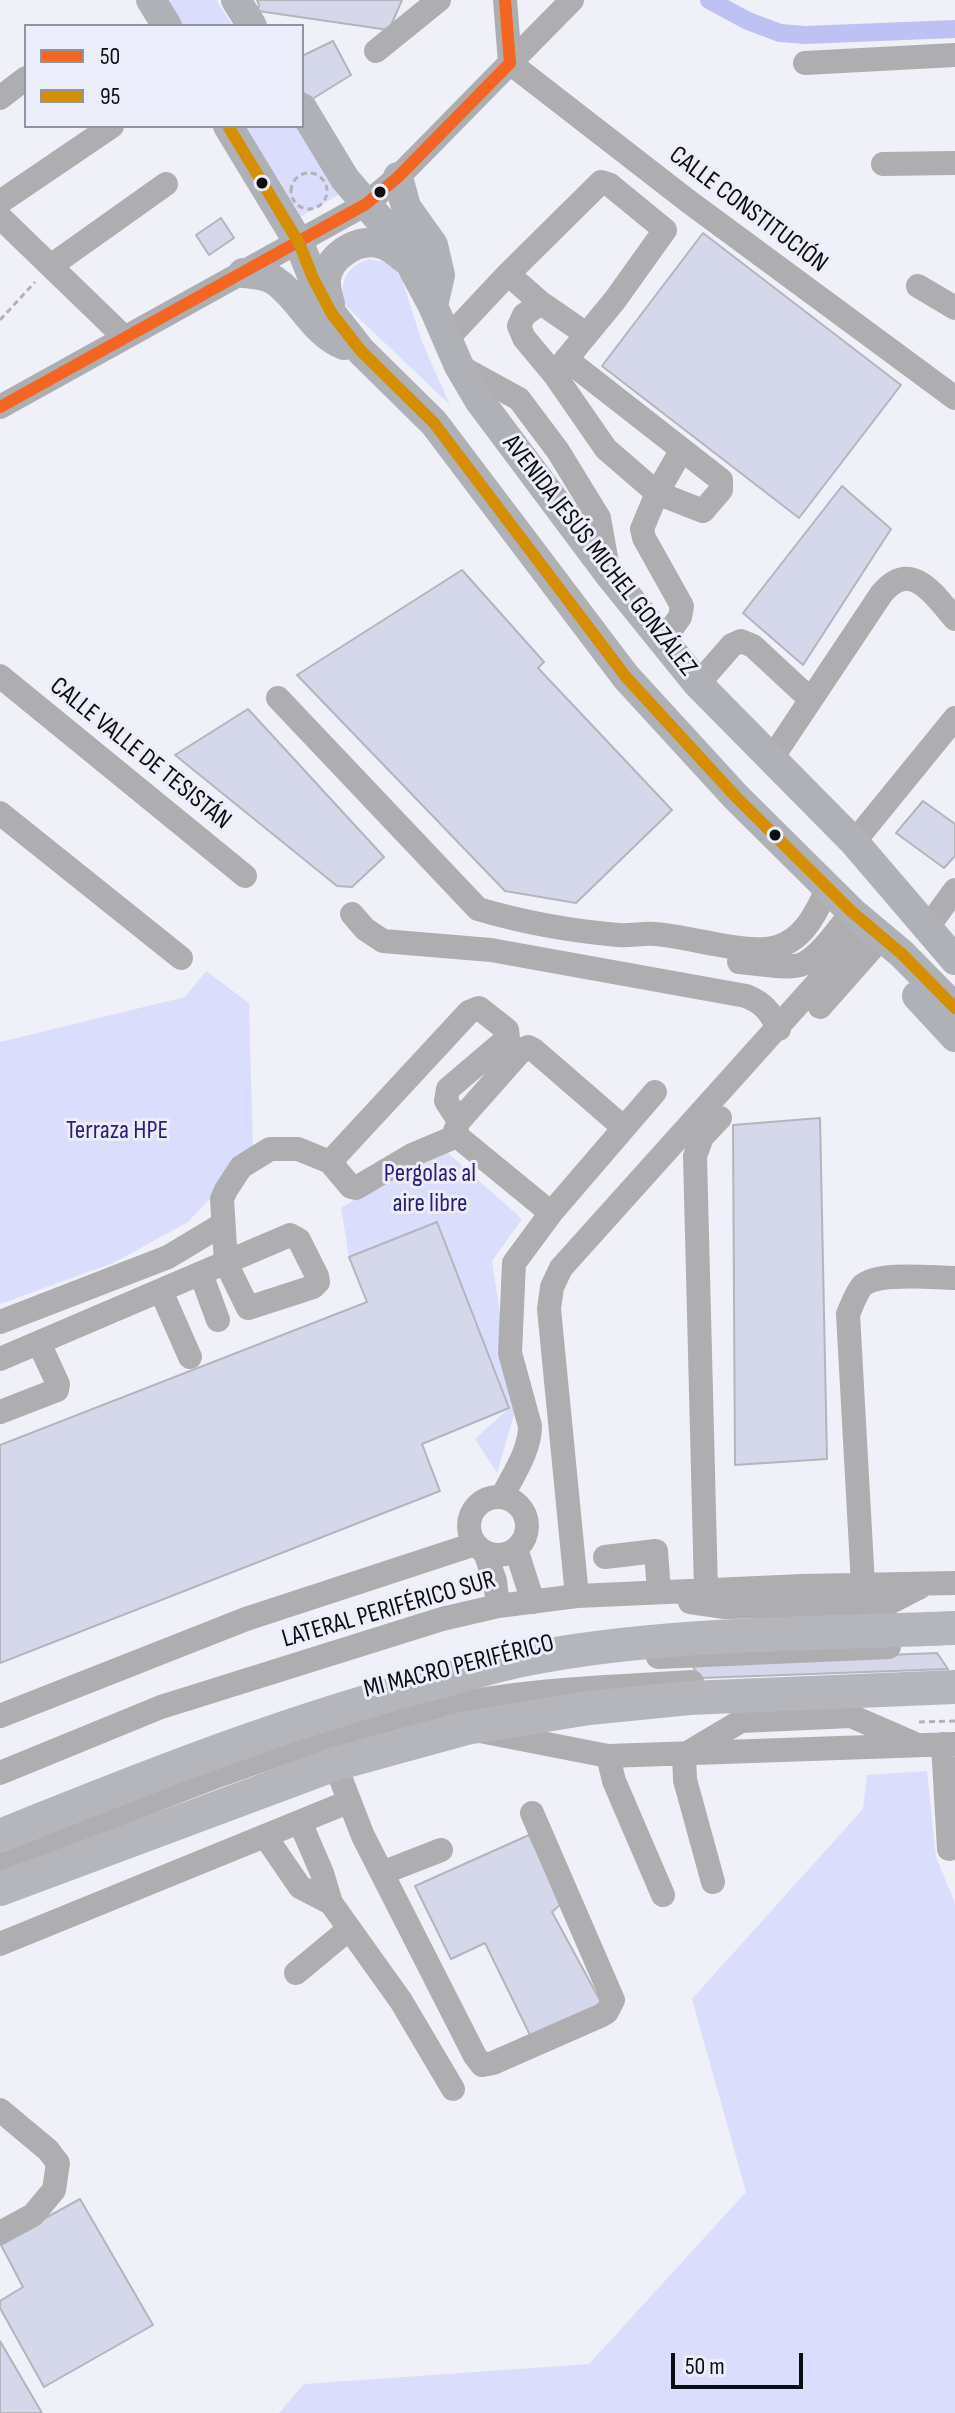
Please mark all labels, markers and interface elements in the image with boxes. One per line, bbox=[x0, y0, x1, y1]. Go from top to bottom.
legend bbox=[24, 24, 304, 128]
text: 50 bbox=[100, 42, 120, 71]
text: 95 bbox=[100, 82, 120, 111]
street label: CALLE CONSTITUCIÓN bbox=[663, 140, 833, 280]
unlabelled marker bbox=[254, 175, 270, 191]
unlabelled marker bbox=[372, 184, 388, 200]
street label: AVENIDA JESÚS MICHEL GONZÁLEZ bbox=[495, 429, 703, 683]
street label: CALLE VALLE DE TESISTÁN bbox=[43, 671, 237, 837]
unlabelled marker bbox=[767, 827, 783, 843]
park label: Terraza HPE bbox=[66, 1115, 168, 1147]
park label: Pergolas al aire libre bbox=[384, 1158, 476, 1220]
street label: LATERAL PERIFÉRICO SUR bbox=[279, 1565, 499, 1655]
street label: MI MACRO PERIFÉRICO bbox=[361, 1628, 557, 1706]
scale bar bbox=[675, 2337, 807, 2387]
text: 50 m bbox=[685, 2352, 725, 2381]

